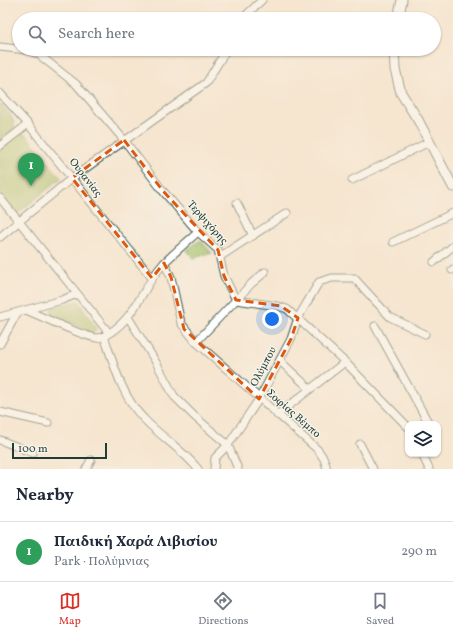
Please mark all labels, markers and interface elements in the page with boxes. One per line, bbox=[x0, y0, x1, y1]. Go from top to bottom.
search box bbox=[12, 12, 441, 56]
icon: search bbox=[26, 23, 48, 45]
text: Search here bbox=[58, 24, 135, 45]
pin: 1 bbox=[18, 153, 44, 186]
street label: Ουρανίας bbox=[65, 155, 105, 201]
street label: Τερψιχόρης bbox=[183, 198, 231, 248]
your location bbox=[262, 309, 282, 329]
street label: Ολύμπου bbox=[247, 344, 281, 390]
street label: Σοφίας Βέμπο bbox=[263, 386, 323, 442]
map controls bbox=[405, 421, 441, 457]
button: layers bbox=[405, 421, 441, 457]
scale bar bbox=[12, 441, 107, 460]
text: 100 m bbox=[18, 442, 48, 457]
text: Nearby bbox=[16, 484, 74, 507]
text: Παιδική Χαρά Λιβισίου bbox=[54, 532, 218, 553]
text: 1 bbox=[26, 543, 32, 561]
text: 290 m bbox=[401, 543, 437, 561]
text: Park · Πολύμνιας bbox=[54, 553, 149, 571]
tab: Map bbox=[59, 590, 81, 629]
tab: Directions bbox=[198, 590, 249, 629]
tab: Saved bbox=[366, 590, 394, 629]

